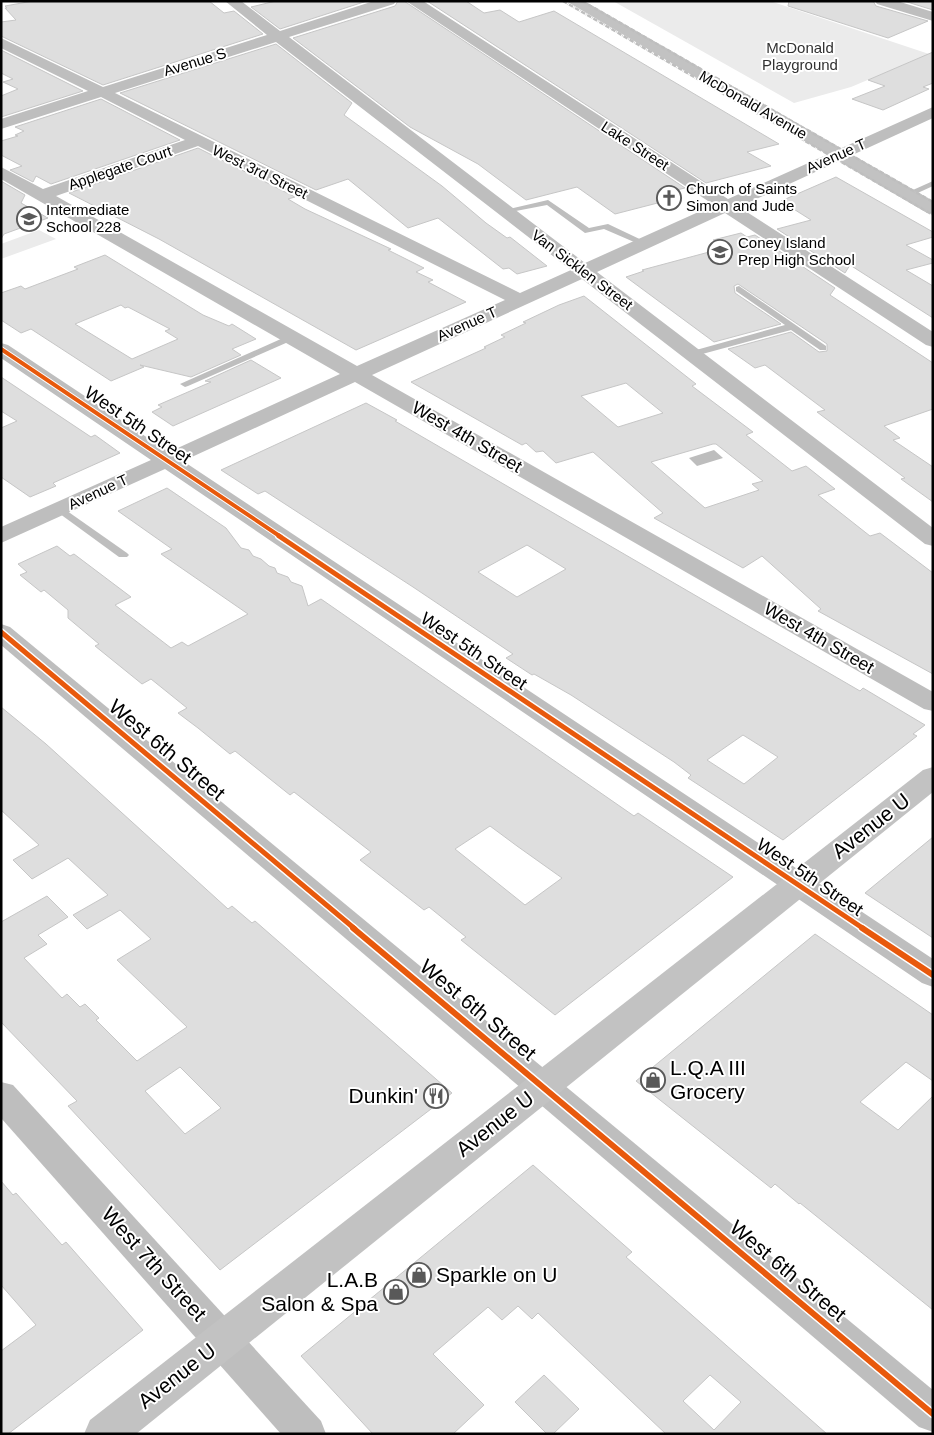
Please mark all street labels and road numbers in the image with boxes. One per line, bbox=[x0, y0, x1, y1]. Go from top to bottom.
street label: Avenue S bbox=[161, 44, 228, 79]
street label: McDonald Avenue bbox=[696, 67, 810, 142]
street label: Lake Street bbox=[598, 118, 673, 174]
street label: Avenue T bbox=[803, 135, 868, 176]
street label: West 3rd Street bbox=[210, 141, 311, 202]
street label: Applegate Court bbox=[66, 142, 175, 193]
street label: Van Sicklen Street bbox=[528, 226, 637, 314]
street label: Avenue T bbox=[434, 303, 499, 344]
street label: West 5th Street bbox=[81, 382, 195, 468]
street label: West 4th Street bbox=[408, 397, 526, 477]
street label: Avenue T bbox=[65, 470, 130, 513]
street label: West 4th Street bbox=[760, 598, 878, 678]
street label: West 5th Street bbox=[417, 608, 531, 694]
street label: West 6th Street bbox=[105, 694, 230, 805]
street label: Avenue U bbox=[827, 788, 914, 863]
street label: West 5th Street bbox=[753, 834, 867, 920]
street label: West 6th Street bbox=[416, 954, 541, 1065]
street label: Avenue U bbox=[451, 1086, 538, 1161]
street label: West 7th Street bbox=[98, 1202, 211, 1325]
street label: West 6th Street bbox=[726, 1215, 851, 1326]
street label: Avenue U bbox=[133, 1338, 220, 1413]

